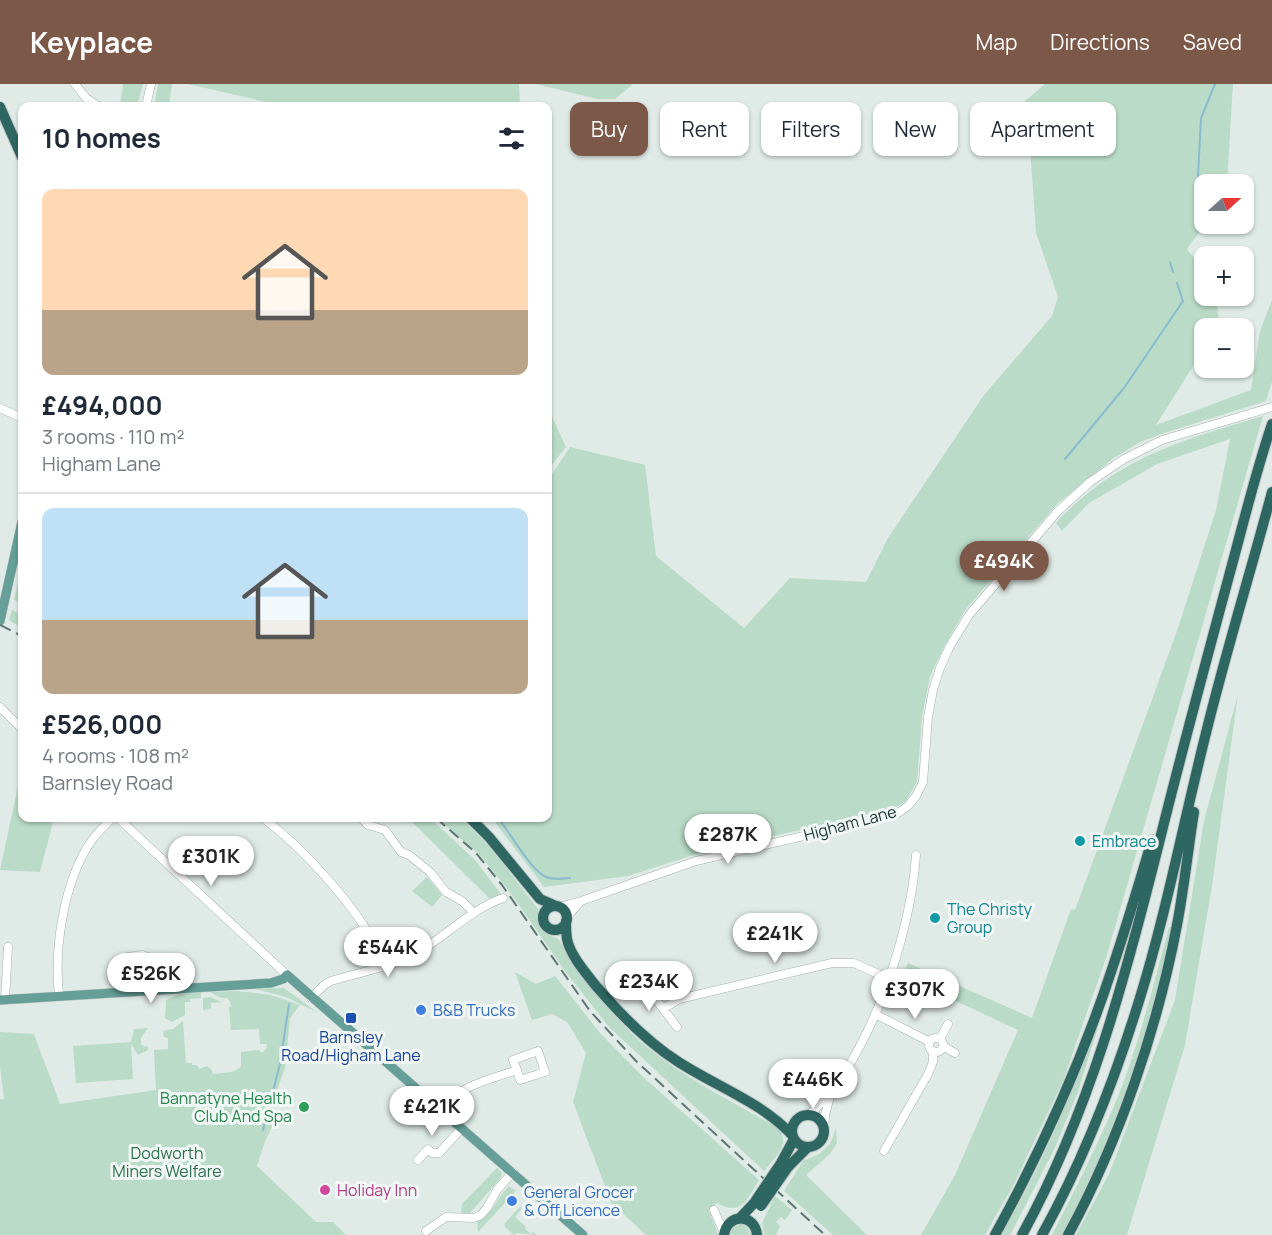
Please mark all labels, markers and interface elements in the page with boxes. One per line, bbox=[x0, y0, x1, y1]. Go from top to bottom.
text: Keyplace bbox=[30, 23, 153, 61]
text: Map bbox=[976, 28, 1017, 56]
text: Directions bbox=[1050, 28, 1150, 56]
text: Saved bbox=[1183, 28, 1242, 56]
chip: Buy bbox=[570, 102, 648, 156]
chip: Rent bbox=[660, 102, 749, 156]
chip: Filters bbox=[761, 102, 861, 156]
chip: New bbox=[873, 102, 958, 156]
chip: Apartment bbox=[970, 102, 1116, 156]
text: 10 homes bbox=[42, 120, 161, 156]
icon: filters bbox=[495, 122, 528, 155]
north arrow bbox=[1194, 174, 1254, 234]
map controls bbox=[1194, 174, 1254, 378]
icon: home bbox=[231, 228, 339, 336]
button: + bbox=[1194, 246, 1254, 306]
button: − bbox=[1194, 318, 1254, 378]
text: £494,000 bbox=[42, 387, 163, 423]
text: 3 rooms · 110 m² bbox=[42, 423, 184, 450]
text: Higham Lane bbox=[42, 450, 161, 477]
pin: £494K bbox=[962, 541, 1046, 592]
icon: home bbox=[231, 547, 339, 655]
text: £494K bbox=[974, 547, 1034, 574]
text: £526,000 bbox=[42, 706, 162, 742]
text: 4 rooms · 108 m² bbox=[42, 742, 189, 769]
text: Barnsley Road bbox=[42, 769, 173, 796]
street label: Higham Lane bbox=[801, 800, 899, 846]
pin: £287K bbox=[686, 814, 770, 865]
text: £287K bbox=[698, 820, 758, 847]
place label: Embrace bbox=[1092, 830, 1156, 852]
marker: Embrace bbox=[1073, 834, 1087, 848]
pin: £301K bbox=[169, 836, 253, 887]
text: £301K bbox=[182, 842, 240, 869]
place label: The Christy Group bbox=[947, 898, 1033, 938]
marker: The Christy Group bbox=[928, 911, 942, 925]
pin: £241K bbox=[733, 913, 817, 964]
text: £241K bbox=[747, 919, 803, 946]
pin: £544K bbox=[346, 927, 430, 978]
text: £544K bbox=[358, 933, 418, 960]
pin: £526K bbox=[109, 953, 193, 1004]
text: £526K bbox=[121, 959, 181, 986]
pin: £234K bbox=[607, 961, 691, 1012]
text: £234K bbox=[619, 967, 679, 994]
pin: £307K bbox=[873, 969, 957, 1020]
text: £307K bbox=[885, 975, 945, 1002]
place label: B&B Trucks bbox=[433, 999, 515, 1021]
marker: B&B Trucks bbox=[414, 1003, 428, 1017]
marker: Barnsley Road/Higham Lane bbox=[344, 1011, 358, 1025]
place label: Barnsley Road/Higham Lane bbox=[281, 1026, 421, 1066]
pin: £446K bbox=[771, 1059, 855, 1110]
text: £446K bbox=[783, 1065, 843, 1092]
pin: £421K bbox=[390, 1086, 474, 1137]
place label: Bannatyne Health Club And Spa bbox=[160, 1087, 292, 1127]
text: £421K bbox=[403, 1092, 461, 1119]
marker: Bannatyne Health Club And Spa bbox=[297, 1100, 311, 1114]
park label: Dodworth Miners Welfare bbox=[112, 1142, 222, 1182]
place label: Holiday Inn bbox=[337, 1179, 417, 1201]
place label: General Grocer & Off Licence bbox=[524, 1181, 635, 1221]
marker: Holiday Inn bbox=[318, 1183, 332, 1197]
marker: General Grocer & Off Licence bbox=[505, 1194, 519, 1208]

